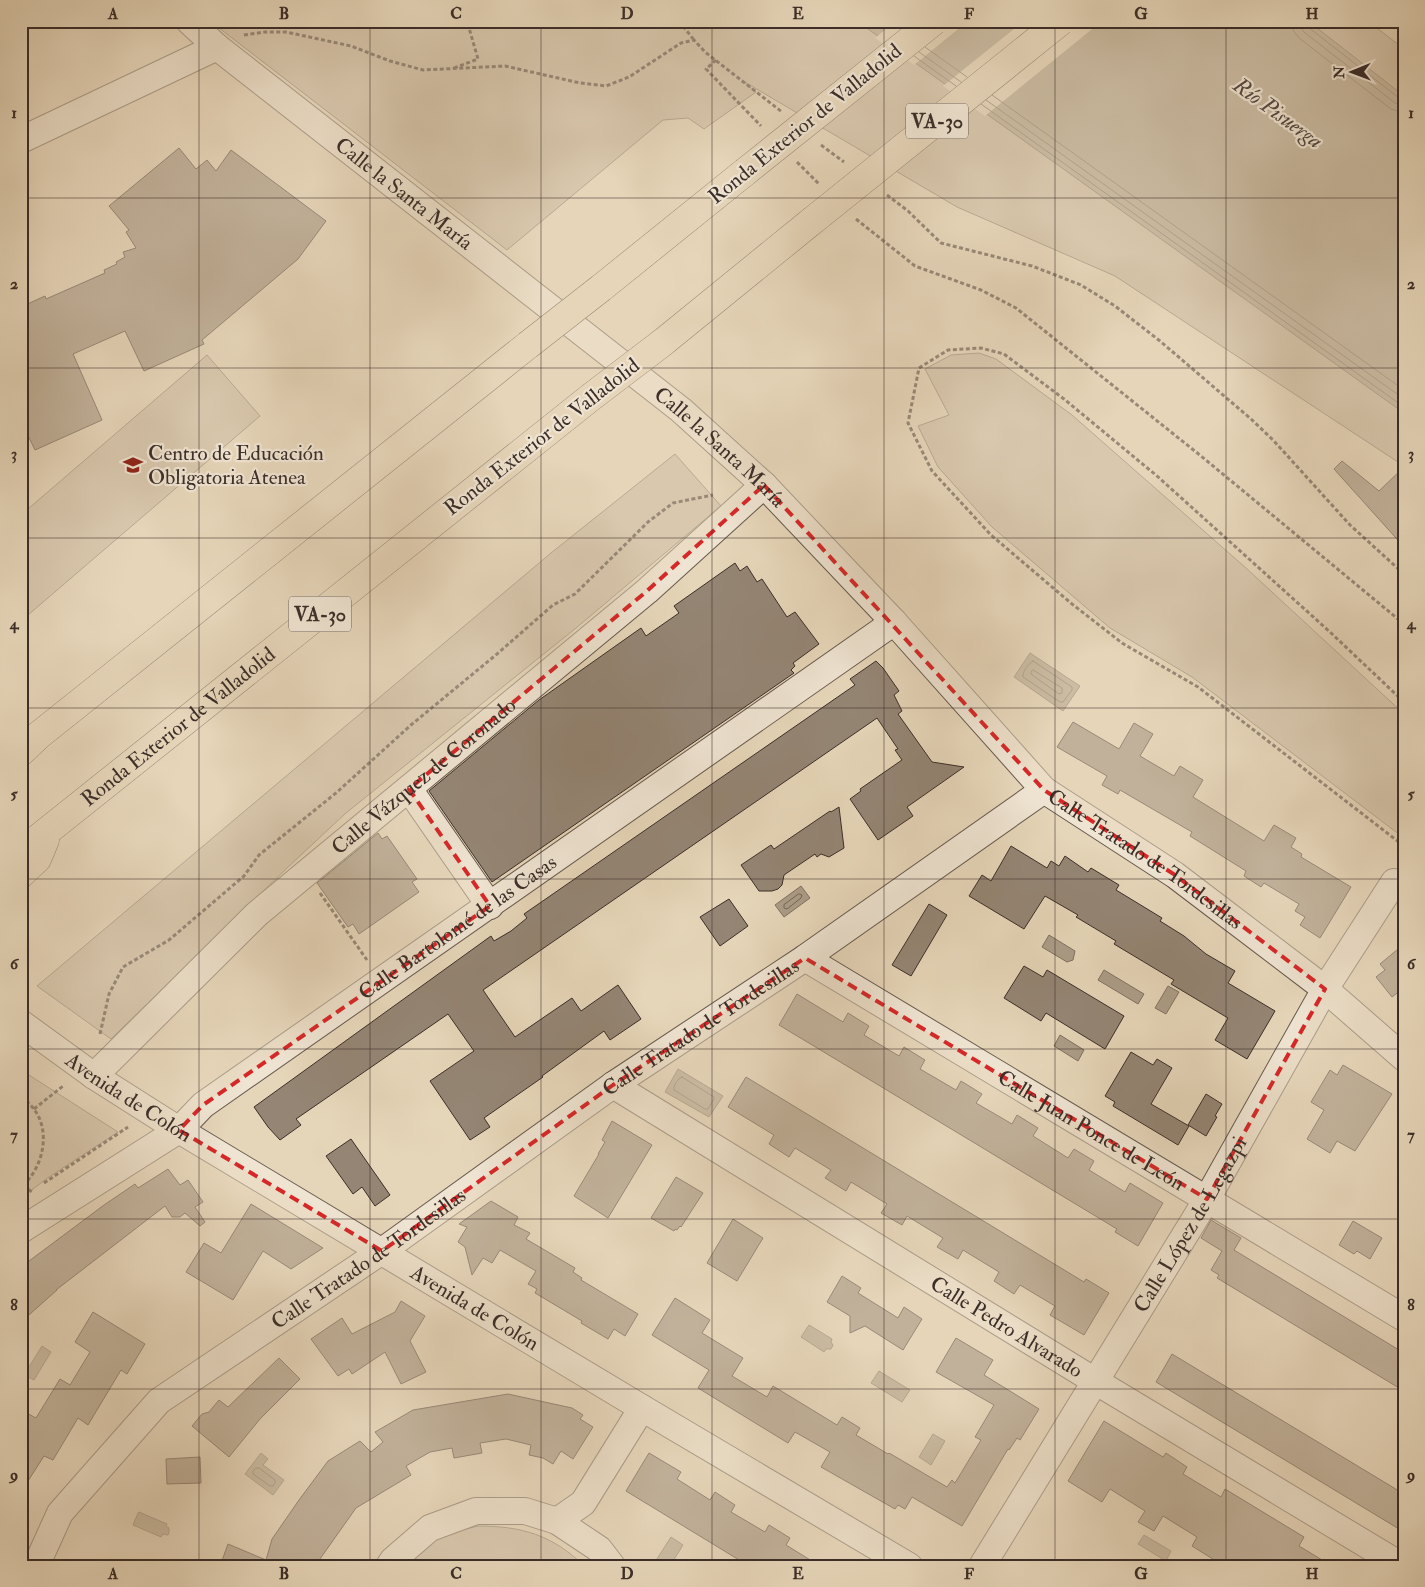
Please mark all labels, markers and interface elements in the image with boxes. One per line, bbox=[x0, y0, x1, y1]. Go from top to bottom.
text: A bbox=[107, 4, 119, 24]
text: B bbox=[279, 4, 289, 24]
text: C bbox=[450, 4, 462, 24]
text: D bbox=[620, 4, 634, 24]
text: E bbox=[792, 4, 804, 24]
text: F bbox=[964, 4, 974, 24]
text: G bbox=[1134, 4, 1148, 24]
text: H bbox=[1305, 4, 1319, 24]
street label: Ronda Exterior de Valladolid bbox=[703, 37, 908, 210]
north arrow bbox=[1328, 48, 1378, 98]
text: N bbox=[1331, 65, 1348, 80]
water label: Río Pisuerga bbox=[1227, 71, 1328, 155]
text: 1 bbox=[11, 103, 17, 123]
text: 1 bbox=[1408, 103, 1414, 123]
road number: VA-30 bbox=[906, 104, 968, 138]
street label: Calle la Santa María bbox=[330, 131, 479, 256]
text: 2 bbox=[10, 274, 18, 294]
text: 2 bbox=[1407, 274, 1415, 294]
street label: Ronda Exterior de Valladolid bbox=[439, 352, 646, 522]
street label: Calle la Santa María bbox=[649, 381, 792, 513]
place label: Centro de Educación Obligatoria Atenea bbox=[148, 440, 324, 491]
text: 3 bbox=[11, 444, 17, 464]
text: 3 bbox=[1408, 444, 1414, 464]
school or university icon: Centro de Educación Obligatoria Atenea bbox=[122, 454, 144, 476]
road number: VA-30 bbox=[289, 596, 351, 632]
text: 4 bbox=[9, 614, 20, 634]
text: 4 bbox=[1406, 614, 1417, 634]
street label: Ronda Exterior de Valladolid bbox=[75, 640, 281, 812]
street label: Calle Vázquez de Coronado bbox=[326, 692, 521, 860]
street label: Calle Tratado de Tordesillas bbox=[1043, 783, 1248, 935]
text: 5 bbox=[10, 784, 18, 804]
text: 5 bbox=[1407, 784, 1415, 804]
street label: Calle Bartolomé de las Casas bbox=[353, 849, 562, 1006]
street label: Calle Tratado de Tordesillas bbox=[597, 952, 804, 1102]
text: 6 bbox=[10, 954, 20, 974]
text: 6 bbox=[1407, 954, 1417, 974]
street label: Avenida de Colón bbox=[59, 1046, 197, 1148]
street label: Calle Juan Ponce de León bbox=[993, 1063, 1190, 1197]
text: 7 bbox=[10, 1125, 18, 1145]
text: 7 bbox=[1407, 1125, 1415, 1145]
street label: Calle López de Legazpi bbox=[1127, 1131, 1253, 1317]
street label: Calle Tratado de Tordesillas bbox=[266, 1182, 471, 1335]
street label: Avenida de Colón bbox=[405, 1258, 544, 1357]
street label: Calle Pedro Alvarado bbox=[925, 1270, 1088, 1384]
text: 8 bbox=[10, 1295, 18, 1315]
text: 8 bbox=[1407, 1295, 1415, 1315]
text: 9 bbox=[8, 1465, 18, 1485]
text: 9 bbox=[1405, 1465, 1415, 1485]
text: A bbox=[107, 1564, 119, 1584]
text: B bbox=[279, 1564, 289, 1584]
text: C bbox=[450, 1564, 462, 1584]
text: D bbox=[620, 1564, 634, 1584]
text: E bbox=[792, 1564, 804, 1584]
text: F bbox=[964, 1564, 974, 1584]
text: G bbox=[1134, 1564, 1148, 1584]
text: H bbox=[1305, 1564, 1319, 1584]

